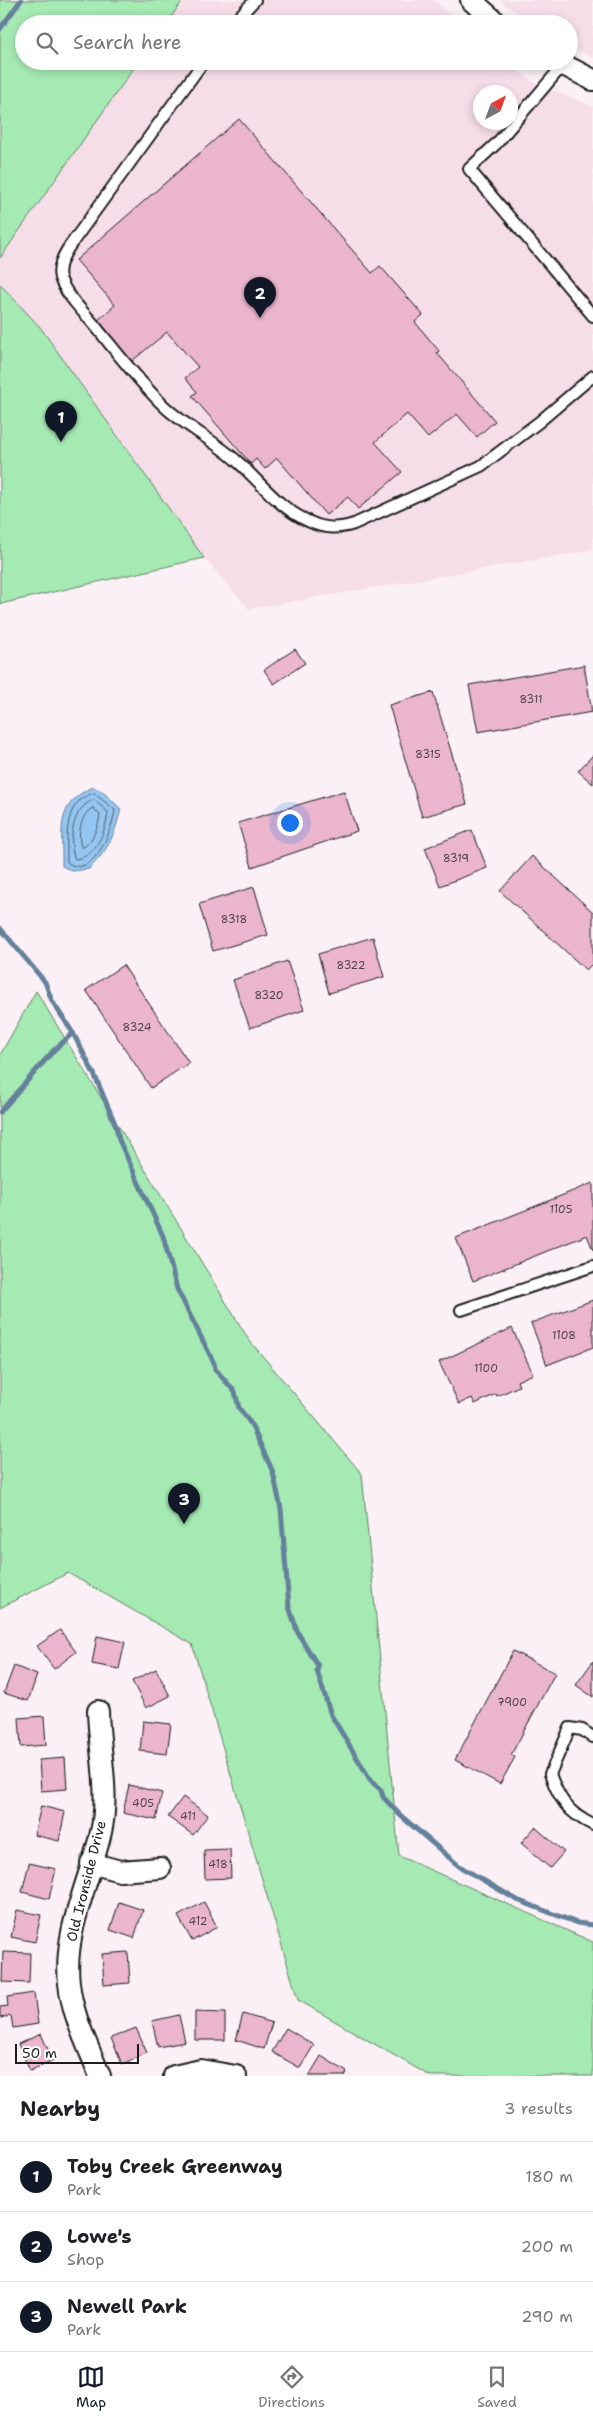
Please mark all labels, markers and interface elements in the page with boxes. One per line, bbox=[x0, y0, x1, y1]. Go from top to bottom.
search box bbox=[15, 15, 578, 70]
icon: search bbox=[33, 29, 61, 57]
text: Search here bbox=[73, 30, 182, 55]
north arrow bbox=[473, 85, 518, 130]
pin: 2 bbox=[244, 277, 276, 318]
pin: 1 bbox=[45, 401, 77, 442]
house number: 8311 bbox=[519, 692, 543, 707]
house number: 8315 bbox=[415, 747, 441, 762]
your location bbox=[277, 810, 303, 836]
house number: 8319 bbox=[443, 851, 469, 866]
house number: 8318 bbox=[221, 912, 247, 927]
house number: 8322 bbox=[337, 958, 365, 973]
house number: 8320 bbox=[254, 988, 284, 1003]
house number: 8324 bbox=[123, 1020, 152, 1035]
house number: 1105 bbox=[550, 1202, 573, 1217]
house number: 1108 bbox=[552, 1328, 576, 1343]
house number: 1100 bbox=[474, 1361, 498, 1376]
pin: 3 bbox=[168, 1483, 200, 1524]
house number: 7900 bbox=[497, 1695, 527, 1710]
house number: 405 bbox=[132, 1796, 154, 1811]
house number: 411 bbox=[180, 1809, 196, 1824]
street label: Old Ironside Drive bbox=[62, 1819, 110, 1943]
house number: 418 bbox=[208, 1857, 228, 1872]
house number: 412 bbox=[189, 1914, 207, 1929]
scale bar bbox=[15, 2041, 139, 2064]
text: 50 m bbox=[22, 2044, 57, 2062]
text: Nearby bbox=[20, 2095, 100, 2123]
text: 3 results bbox=[504, 2098, 573, 2119]
text: Toby Creek Greenway bbox=[67, 2154, 283, 2179]
text: 1 bbox=[32, 2166, 40, 2187]
text: 180 m bbox=[525, 2166, 573, 2187]
text: Park bbox=[67, 2179, 101, 2200]
text: Lowe's bbox=[67, 2224, 132, 2249]
text: 2 bbox=[30, 2236, 42, 2257]
text: 200 m bbox=[521, 2236, 573, 2257]
text: Shop bbox=[67, 2249, 104, 2270]
text: Newell Park bbox=[67, 2294, 187, 2319]
text: 3 bbox=[30, 2306, 42, 2327]
text: 290 m bbox=[521, 2306, 573, 2327]
text: Park bbox=[67, 2319, 101, 2340]
tab: Map bbox=[76, 2363, 106, 2411]
tab: Directions bbox=[258, 2363, 325, 2411]
tab: Saved bbox=[477, 2363, 517, 2411]

